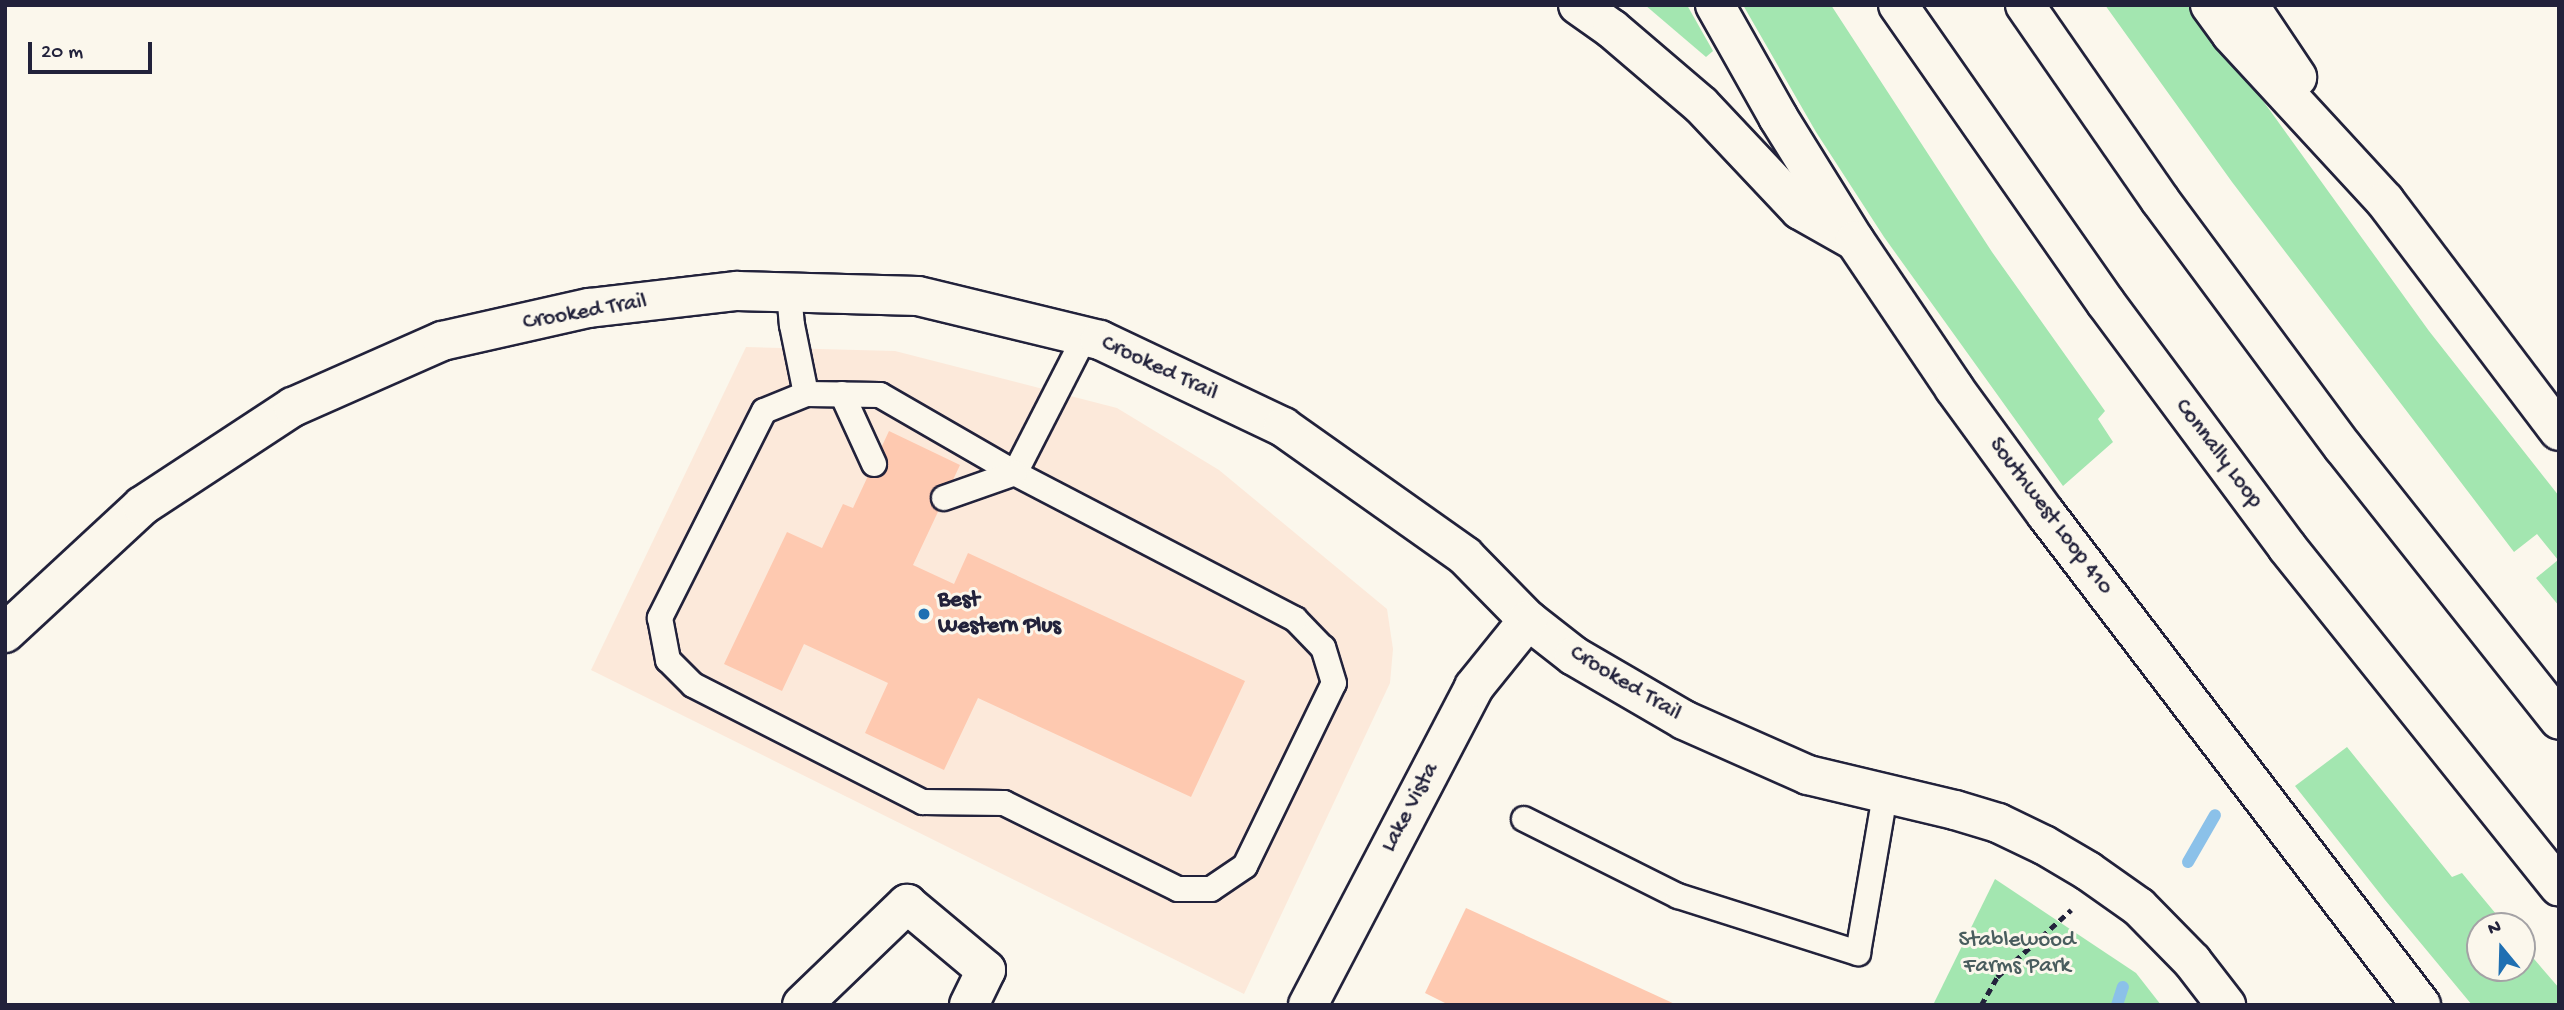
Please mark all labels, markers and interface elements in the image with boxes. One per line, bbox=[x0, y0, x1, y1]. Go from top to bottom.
scale bar bbox=[32, 28, 156, 72]
text: 20 m bbox=[41, 41, 83, 66]
street label: Crooked Trail bbox=[521, 289, 649, 337]
street label: Crooked Trail bbox=[1096, 330, 1222, 408]
street label: Connally Loop bbox=[2168, 394, 2268, 514]
street label: Southwest Loop 410 bbox=[1982, 433, 2118, 601]
place label: Best Western Plus bbox=[938, 587, 1061, 641]
marker: Best Western Plus bbox=[916, 606, 932, 622]
street label: Crooked Trail bbox=[1564, 640, 1686, 728]
street label: Lake Vista bbox=[1376, 759, 1446, 857]
north arrow bbox=[2466, 912, 2536, 982]
text: N bbox=[2485, 916, 2504, 941]
park label: Stablewood Farms Park bbox=[1958, 927, 2076, 981]

